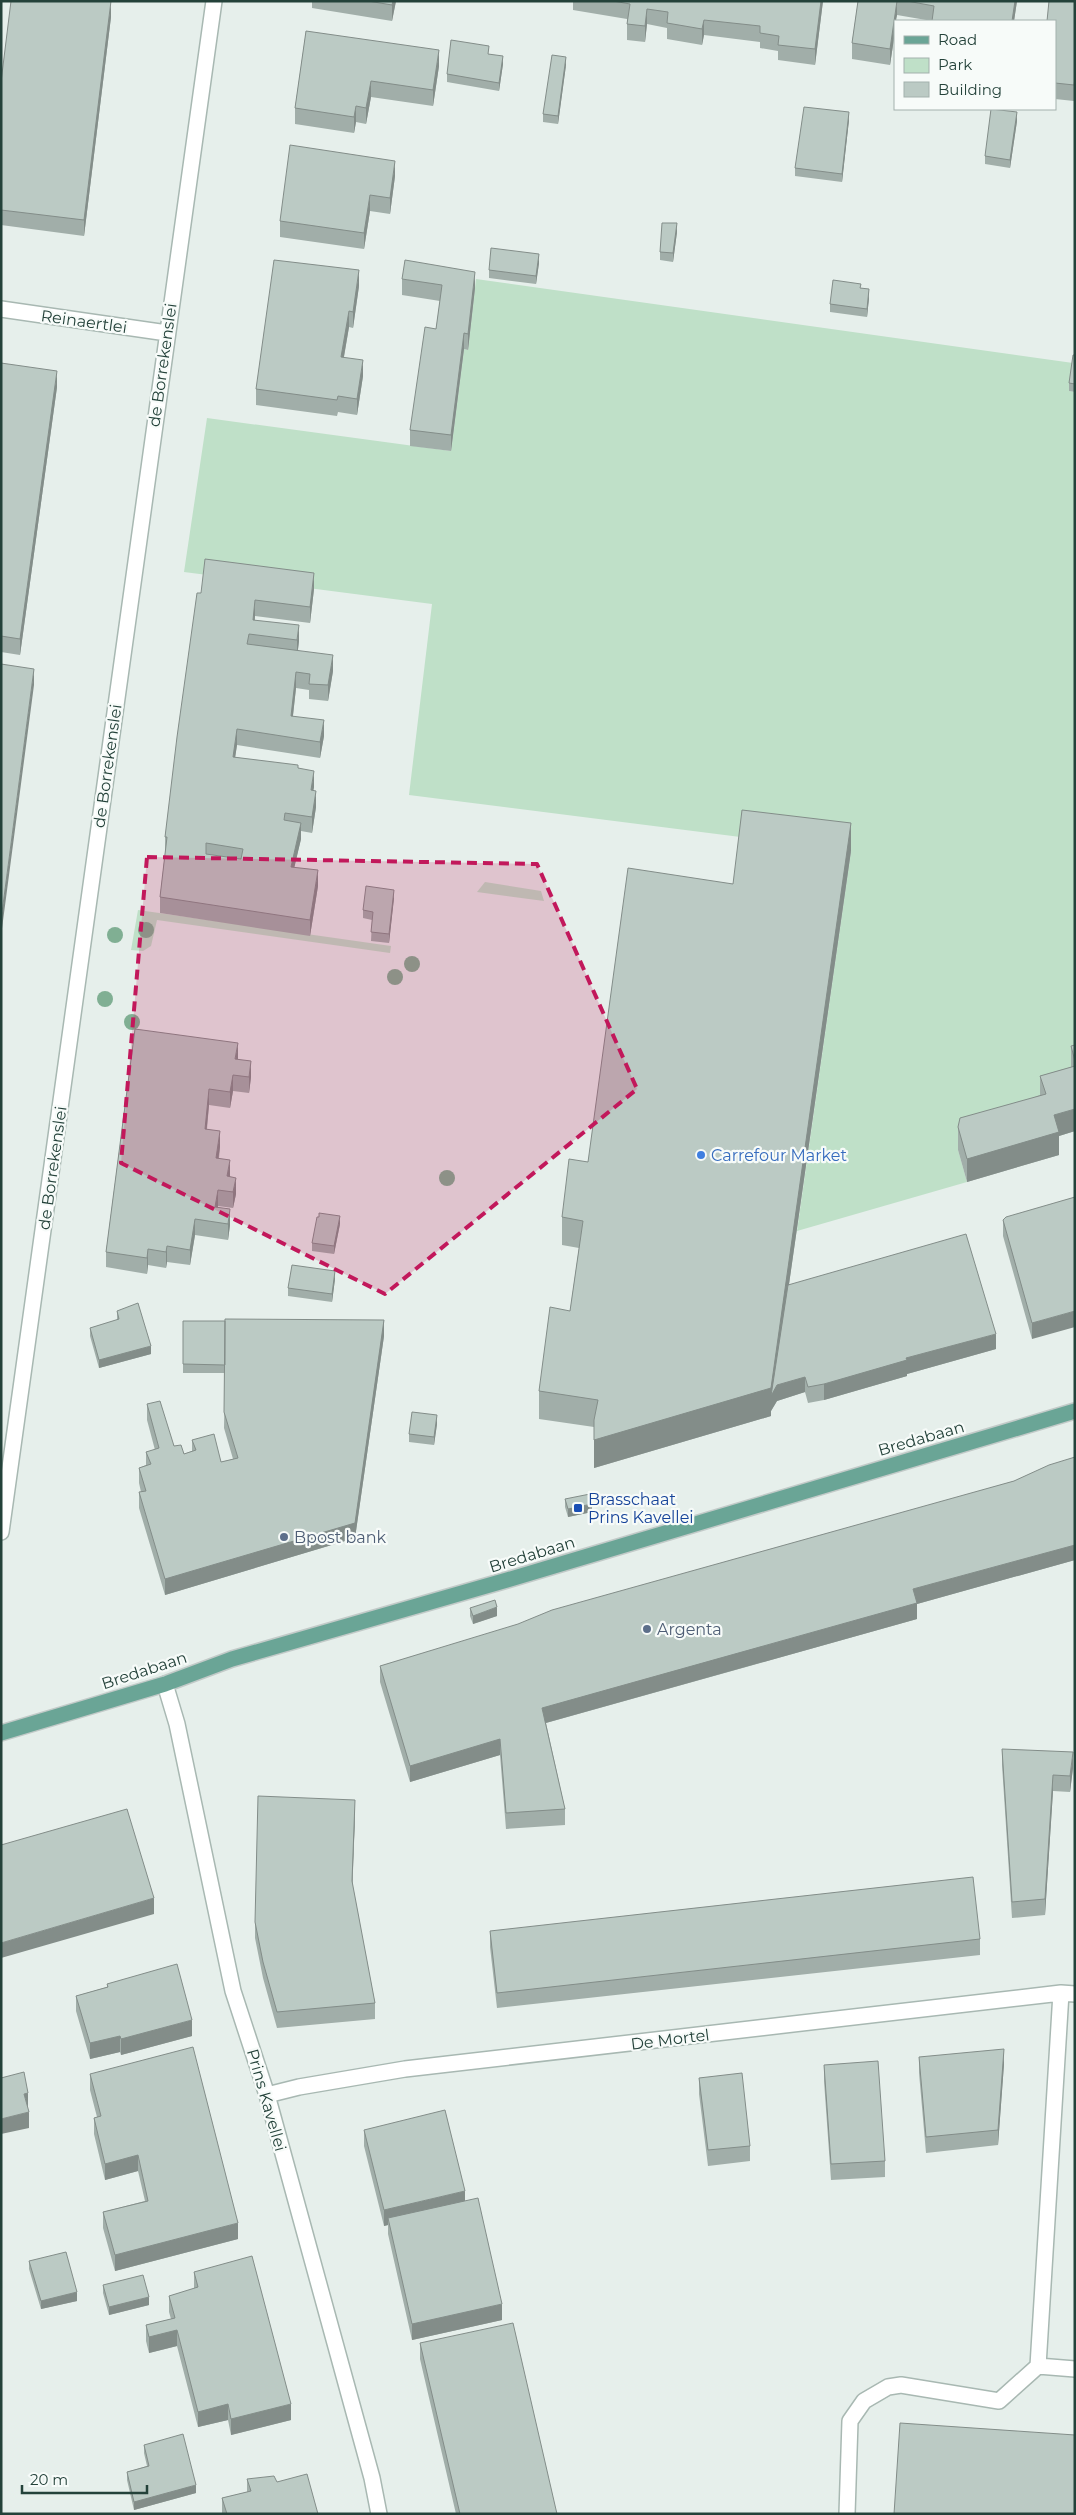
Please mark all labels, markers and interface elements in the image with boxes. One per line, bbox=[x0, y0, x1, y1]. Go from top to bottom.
legend bbox=[894, 20, 1056, 110]
text: Road bbox=[938, 30, 977, 49]
text: Park bbox=[938, 55, 972, 74]
text: Building bbox=[938, 80, 1002, 99]
street label: de Borrekenslei bbox=[144, 302, 181, 428]
street label: Reinaertlei bbox=[40, 306, 128, 337]
street label: de Borrekenslei bbox=[89, 703, 126, 829]
street label: de Borrekenslei bbox=[34, 1105, 71, 1231]
place label: Carrefour Market bbox=[711, 1146, 847, 1165]
marker: Carrefour Market bbox=[695, 1149, 707, 1161]
street label: Bredabaan bbox=[876, 1417, 966, 1460]
place label: Brasschaat Prins Kavellei bbox=[588, 1490, 694, 1527]
marker: Brasschaat Prins Kavellei bbox=[572, 1502, 584, 1514]
place label: Bpost bank bbox=[294, 1528, 386, 1547]
marker: Bpost bank bbox=[278, 1531, 290, 1543]
street label: Bredabaan bbox=[487, 1532, 577, 1577]
place label: Argenta bbox=[657, 1620, 722, 1639]
marker: Argenta bbox=[641, 1623, 653, 1635]
street label: Bredabaan bbox=[99, 1648, 189, 1693]
street label: De Mortel bbox=[630, 2025, 711, 2054]
street label: Prins Kavellei bbox=[243, 2047, 290, 2154]
scale bar bbox=[22, 2462, 148, 2494]
text: 20 m bbox=[30, 2470, 68, 2489]

